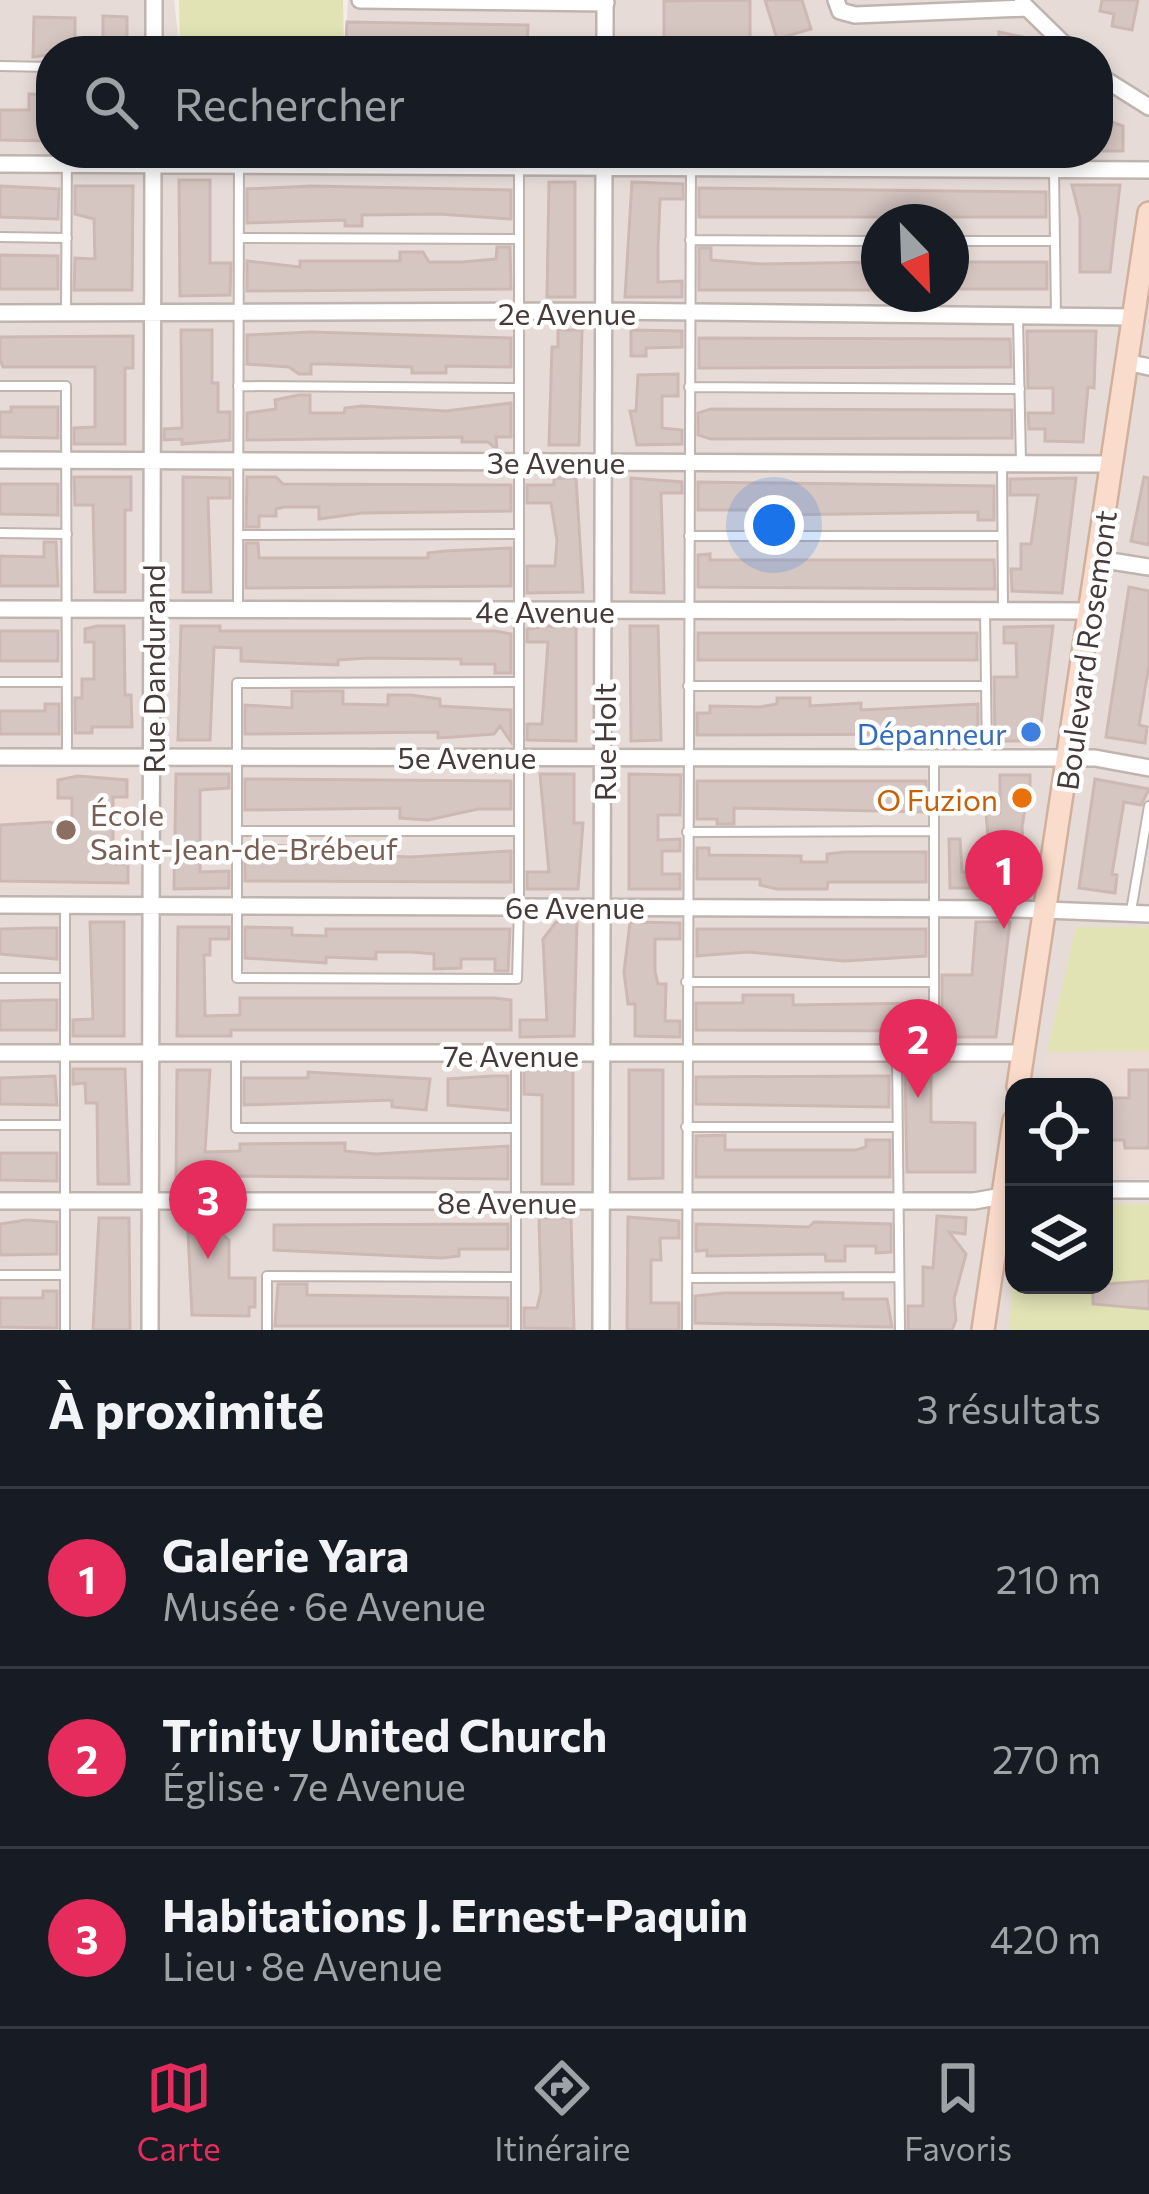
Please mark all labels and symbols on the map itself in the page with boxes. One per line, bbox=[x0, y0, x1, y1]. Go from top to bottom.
north arrow bbox=[861, 204, 969, 312]
street label: 2e Avenue bbox=[498, 294, 636, 331]
street label: 3e Avenue bbox=[487, 443, 625, 480]
your location bbox=[744, 495, 804, 555]
street label: Boulevard Rosemont bbox=[1047, 508, 1123, 792]
street label: Rue Dandurand bbox=[134, 564, 171, 774]
street label: 4e Avenue bbox=[475, 592, 615, 629]
street label: Rue Holt bbox=[585, 683, 622, 801]
place label: Dépanneur bbox=[857, 714, 1007, 751]
marker: Dépanneur bbox=[1018, 719, 1044, 745]
street label: 5e Avenue bbox=[398, 738, 536, 775]
place label: O Fuzion bbox=[876, 780, 998, 817]
marker: O Fuzion bbox=[1009, 785, 1035, 811]
place label: École Saint-Jean-de-Brébeuf bbox=[90, 795, 398, 866]
marker: École Saint-Jean-de-Brébeuf bbox=[53, 817, 79, 843]
pin: 1 bbox=[965, 830, 1043, 929]
street label: 6e Avenue bbox=[505, 888, 645, 925]
pin: 2 bbox=[879, 999, 957, 1098]
street label: 7e Avenue bbox=[443, 1036, 579, 1073]
pin: 3 bbox=[169, 1160, 247, 1259]
street label: 8e Avenue bbox=[437, 1183, 577, 1220]

